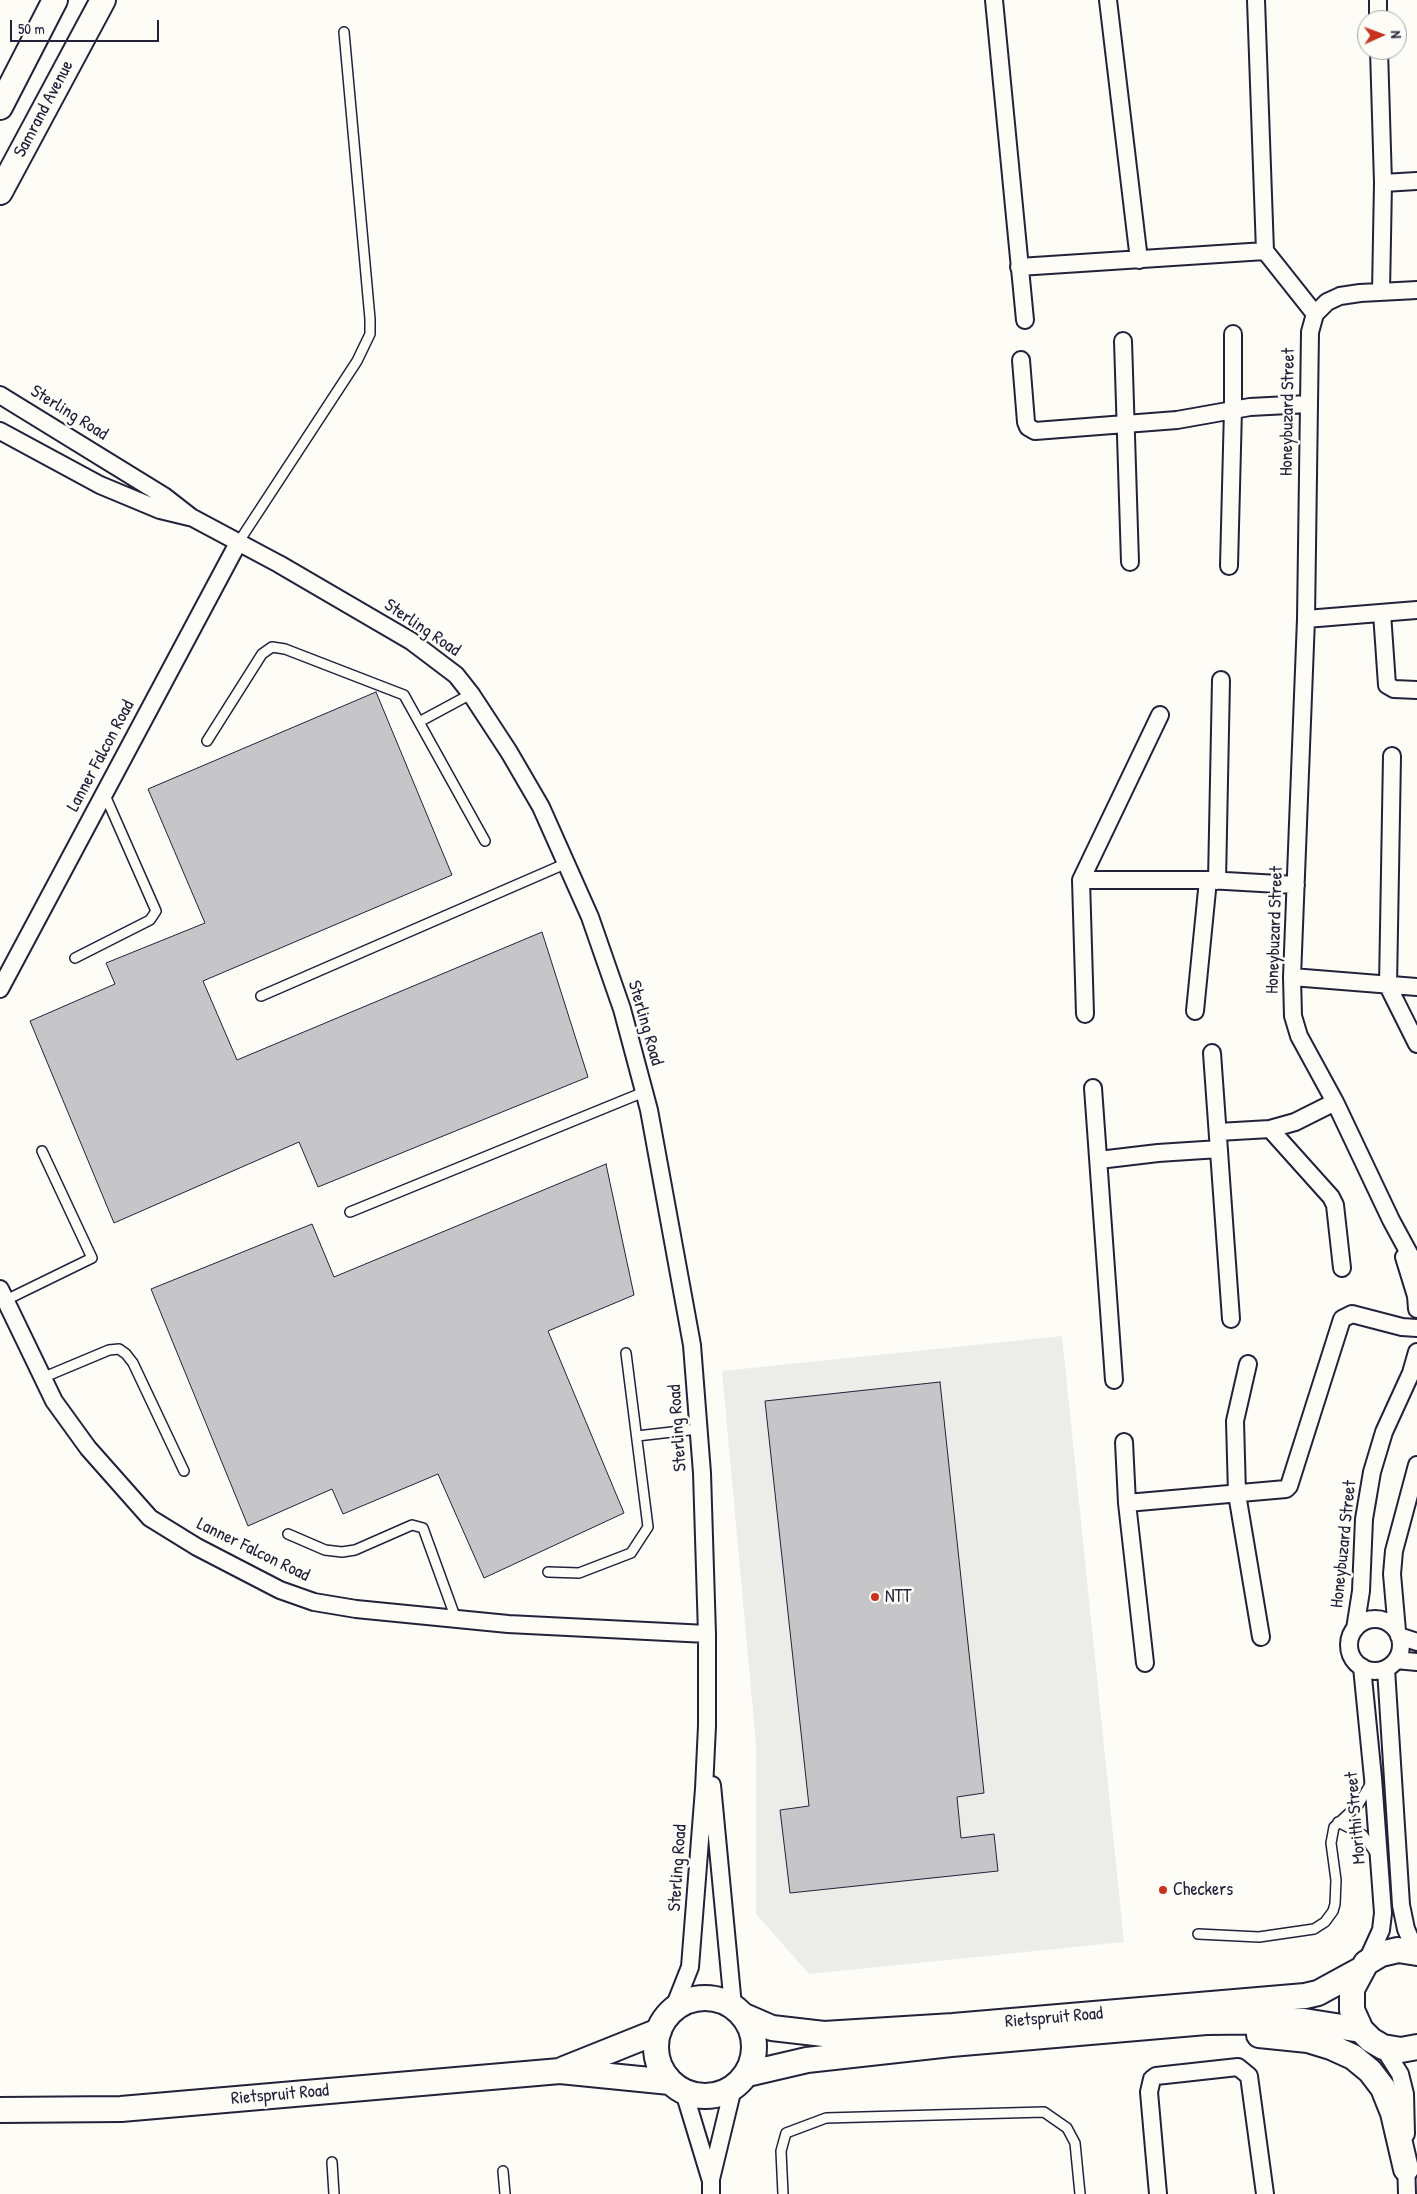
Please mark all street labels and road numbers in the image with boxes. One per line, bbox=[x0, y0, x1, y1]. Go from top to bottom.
street label: Samrand Avenue bbox=[9, 57, 79, 161]
street label: Honeybuzard Street bbox=[1276, 348, 1300, 476]
street label: Sterling Road bbox=[26, 381, 112, 445]
street label: Sterling Road bbox=[380, 595, 464, 661]
street label: Lanner Falcon Road bbox=[63, 697, 139, 815]
street label: Honeybuzard Street bbox=[1262, 866, 1288, 994]
street label: Sterling Road bbox=[623, 978, 667, 1068]
street label: Sterling Road bbox=[664, 1384, 692, 1472]
street label: Honeybuzard Street bbox=[1327, 1479, 1361, 1609]
street label: Lanner Falcon Road bbox=[193, 1513, 313, 1587]
street label: Morithi Street bbox=[1341, 1771, 1371, 1865]
street label: Sterling Road bbox=[664, 1824, 692, 1912]
street label: Rietspruit Road bbox=[1004, 2003, 1104, 2033]
street label: Rietspruit Road bbox=[230, 2080, 330, 2110]

